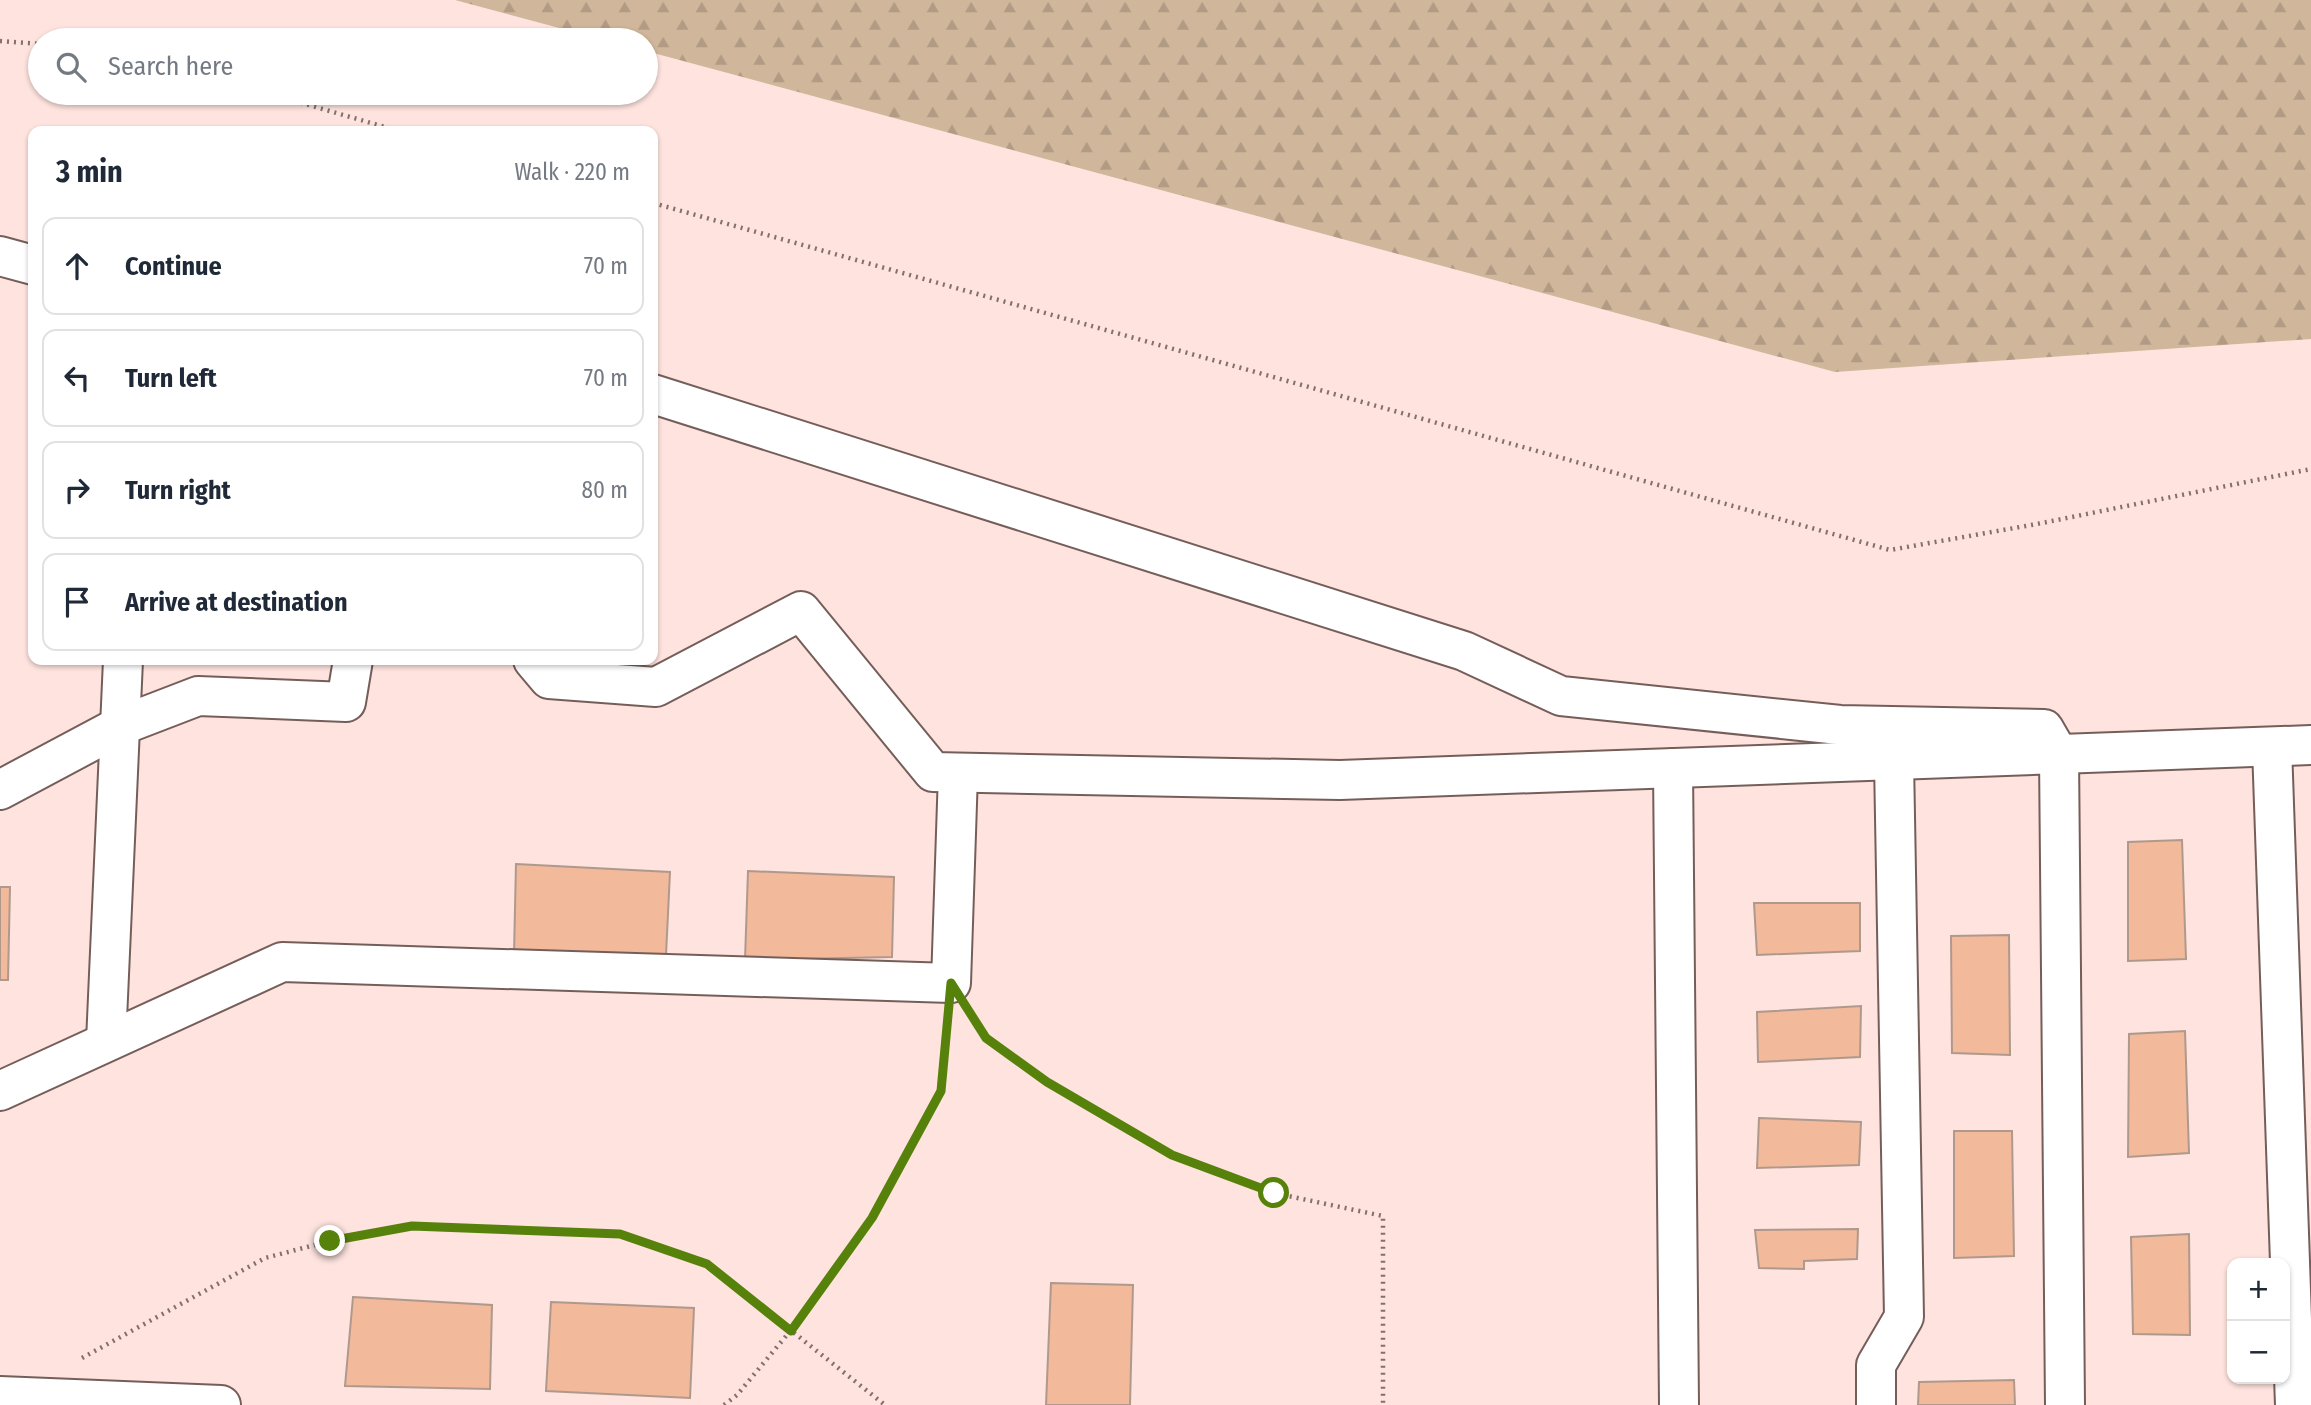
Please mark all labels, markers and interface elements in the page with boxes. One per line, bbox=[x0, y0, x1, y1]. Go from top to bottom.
search box bbox=[28, 28, 658, 105]
icon: search bbox=[52, 48, 90, 86]
text: Search here bbox=[108, 51, 233, 82]
text: 3 min bbox=[56, 154, 123, 190]
text: Walk · 220 m bbox=[515, 158, 630, 186]
icon: ahead bbox=[58, 247, 96, 285]
text: Continue bbox=[125, 251, 222, 282]
text: 70 m bbox=[584, 252, 628, 280]
icon: left bbox=[58, 359, 96, 397]
text: Turn left bbox=[125, 363, 217, 394]
text: 70 m bbox=[584, 364, 628, 392]
icon: right bbox=[58, 471, 96, 509]
text: Turn right bbox=[125, 475, 231, 506]
text: 80 m bbox=[581, 476, 628, 504]
icon: arrive bbox=[58, 583, 96, 621]
text: Arrive at destination bbox=[125, 587, 348, 618]
route start bbox=[1258, 1177, 1289, 1208]
route end bbox=[314, 1225, 345, 1256]
map controls bbox=[2227, 1258, 2290, 1384]
button: + bbox=[2227, 1258, 2290, 1321]
button: − bbox=[2227, 1321, 2290, 1384]

